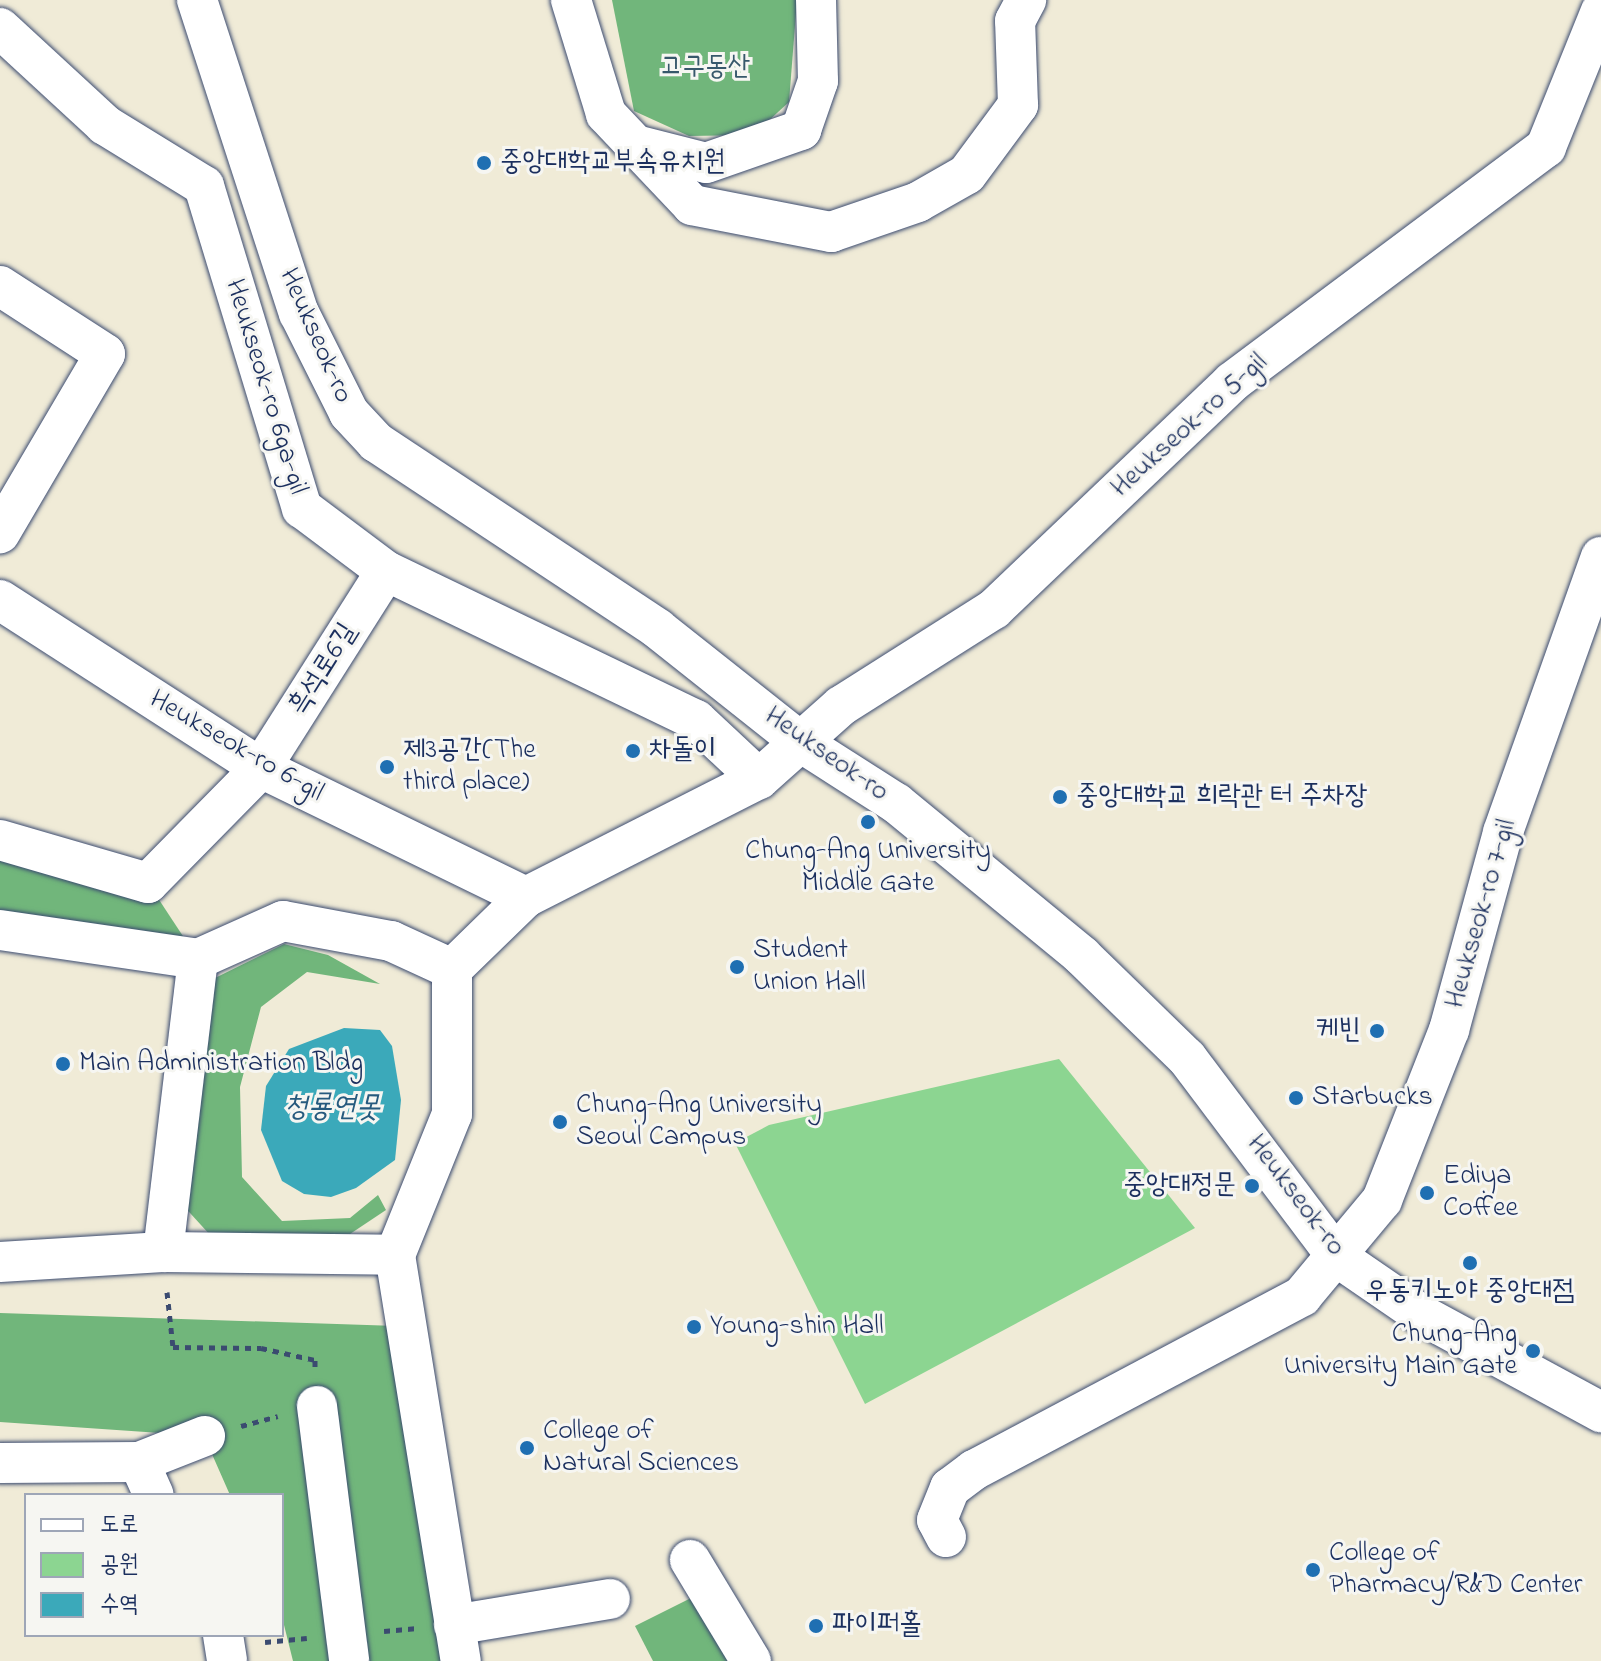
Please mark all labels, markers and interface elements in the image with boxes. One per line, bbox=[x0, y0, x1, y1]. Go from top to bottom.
park label: 고구동산 bbox=[660, 51, 750, 85]
place label: 중앙대학교부속유치원 bbox=[500, 146, 725, 180]
marker: 중앙대학교부속유치원 bbox=[475, 154, 493, 172]
street label: Heukseok-ro bbox=[270, 264, 360, 408]
street label: Heukseok-ro 6ga-gil bbox=[216, 275, 314, 499]
street label: Heukseok-ro 5-gil bbox=[1105, 347, 1275, 505]
street label: 흑석로6길 bbox=[283, 618, 365, 722]
street label: Heukseok-ro 6-gil bbox=[143, 684, 329, 810]
street label: Heukseok-ro bbox=[758, 700, 894, 810]
place label: 제3공간(The third place) bbox=[403, 734, 536, 800]
place label: 차돌이 bbox=[649, 734, 717, 768]
marker: 차돌이 bbox=[624, 742, 642, 760]
marker: 제3공간(The third place) bbox=[378, 758, 396, 776]
place label: 중앙대학교 희락관 터 주차장 bbox=[1076, 780, 1367, 814]
marker: 중앙대학교 희락관 터 주차장 bbox=[1051, 788, 1069, 806]
marker: Chung-Ang University Middle Gate bbox=[859, 813, 877, 831]
street label: Heukseok-ro 7-gil bbox=[1439, 816, 1525, 1012]
place label: Chung-Ang University Middle Gate bbox=[745, 835, 991, 901]
place label: Student Union Hall bbox=[753, 934, 866, 1000]
marker: Student Union Hall bbox=[728, 958, 746, 976]
place label: 케빈 bbox=[1316, 1014, 1361, 1048]
marker: 케빈 bbox=[1368, 1022, 1386, 1040]
place label: Main Administration Bldg bbox=[79, 1047, 363, 1081]
marker: Main Administration Bldg bbox=[54, 1055, 72, 1073]
place label: Starbucks bbox=[1312, 1081, 1433, 1115]
place label: Chung-Ang University Seoul Campus bbox=[576, 1089, 822, 1155]
marker: Starbucks bbox=[1287, 1089, 1305, 1107]
water label: 청룡연못 bbox=[284, 1090, 380, 1126]
marker: Chung-Ang University Seoul Campus bbox=[551, 1113, 569, 1131]
street label: Heukseok-ro bbox=[1238, 1129, 1352, 1263]
place label: Ediya Coffee bbox=[1443, 1160, 1518, 1226]
place label: 중앙대정문 bbox=[1123, 1169, 1236, 1203]
marker: 중앙대정문 bbox=[1243, 1177, 1261, 1195]
marker: Ediya Coffee bbox=[1418, 1184, 1436, 1202]
marker: 우동키노야 중앙대점 bbox=[1461, 1254, 1479, 1272]
place label: 우동키노야 중앙대점 bbox=[1365, 1275, 1575, 1309]
place label: Young-shin Hall bbox=[710, 1310, 884, 1344]
marker: Young-shin Hall bbox=[685, 1318, 703, 1336]
place label: Chung-Ang University Main Gate bbox=[1284, 1318, 1517, 1384]
marker: Chung-Ang University Main Gate bbox=[1524, 1342, 1542, 1360]
place label: College of Natural Sciences bbox=[543, 1415, 739, 1481]
marker: College of Natural Sciences bbox=[518, 1439, 536, 1457]
legend bbox=[24, 1493, 284, 1637]
text: 도로 bbox=[100, 1508, 139, 1543]
place label: College of Pharmacy/R&D Center bbox=[1329, 1537, 1582, 1603]
text: 공원 bbox=[100, 1548, 139, 1583]
marker: College of Pharmacy/R&D Center bbox=[1304, 1561, 1322, 1579]
text: 수역 bbox=[100, 1588, 139, 1623]
place label: 파이퍼홀 bbox=[832, 1609, 922, 1643]
marker: 파이퍼홀 bbox=[807, 1617, 825, 1635]

